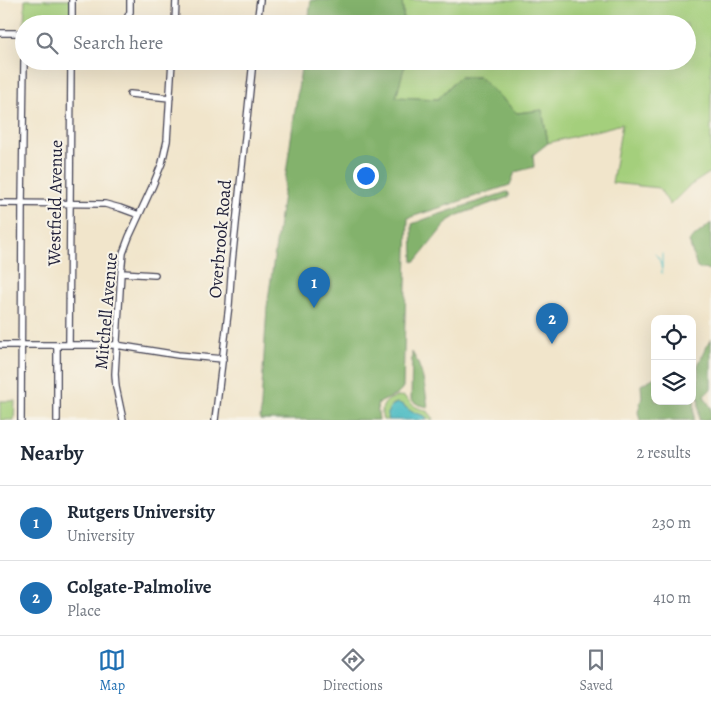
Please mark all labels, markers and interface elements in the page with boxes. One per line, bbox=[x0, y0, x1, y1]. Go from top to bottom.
search box bbox=[15, 15, 696, 70]
icon: search bbox=[33, 29, 61, 57]
text: Search here bbox=[73, 30, 163, 56]
street label: Westfield Avenue bbox=[42, 140, 68, 267]
your location bbox=[353, 163, 379, 189]
street label: Overbrook Road bbox=[203, 178, 237, 299]
street label: Mitchell Avenue bbox=[89, 252, 123, 370]
pin: 1 bbox=[298, 267, 330, 308]
pin: 2 bbox=[536, 303, 568, 344]
map controls bbox=[651, 315, 696, 405]
button: locate bbox=[651, 315, 696, 360]
button: layers bbox=[651, 360, 696, 405]
text: Nearby bbox=[20, 439, 83, 467]
text: 2 results bbox=[636, 442, 691, 464]
text: Rutgers University bbox=[67, 499, 215, 525]
text: 1 bbox=[33, 512, 39, 534]
text: 230 m bbox=[652, 512, 691, 534]
text: University bbox=[67, 525, 134, 547]
text: Colgate-Palmolive bbox=[67, 574, 212, 600]
text: 2 bbox=[32, 587, 40, 609]
text: 410 m bbox=[653, 587, 691, 609]
text: Place bbox=[67, 600, 101, 622]
tab: Map bbox=[98, 646, 126, 695]
tab: Directions bbox=[323, 646, 383, 695]
tab: Saved bbox=[580, 646, 613, 695]

